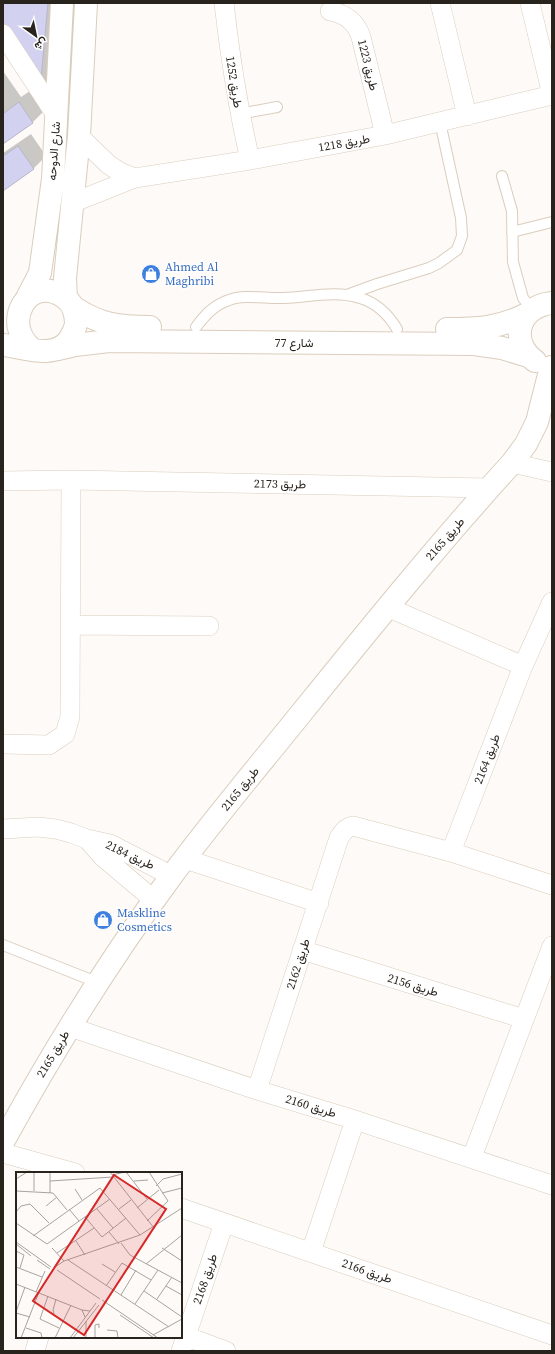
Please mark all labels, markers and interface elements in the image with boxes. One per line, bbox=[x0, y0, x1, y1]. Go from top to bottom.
north arrow bbox=[16, 16, 56, 56]
text: ش bbox=[32, 34, 51, 54]
street label: طريق 1223 bbox=[354, 38, 382, 92]
street label: طريق 1252 bbox=[222, 55, 246, 109]
street label: شارع الدوحه bbox=[44, 121, 65, 181]
street label: طريق 1218 bbox=[317, 131, 371, 155]
place label: Ahmed Al Maghribi bbox=[165, 259, 219, 289]
shop icon: Ahmed Al Maghribi bbox=[140, 263, 162, 285]
street label: شارع 77 bbox=[275, 335, 313, 352]
street label: طريق 2173 bbox=[254, 476, 306, 492]
street label: طريق 2165 bbox=[422, 514, 468, 564]
street label: طريق 2164 bbox=[470, 732, 504, 786]
street label: طريق 2165 bbox=[217, 764, 263, 814]
street label: طريق 2184 bbox=[103, 837, 157, 873]
place label: Maskline Cosmetics bbox=[117, 905, 172, 935]
shop icon: Maskline Cosmetics bbox=[92, 909, 114, 931]
street label: طريق 2162 bbox=[282, 937, 314, 991]
street label: طريق 2156 bbox=[386, 970, 440, 1000]
street label: طريق 2165 bbox=[33, 1027, 73, 1081]
street label: طريق 2160 bbox=[284, 1091, 338, 1121]
inset map bbox=[16, 1172, 182, 1338]
street label: طريق 2168 bbox=[189, 1252, 221, 1306]
street label: طريق 2166 bbox=[340, 1255, 394, 1287]

